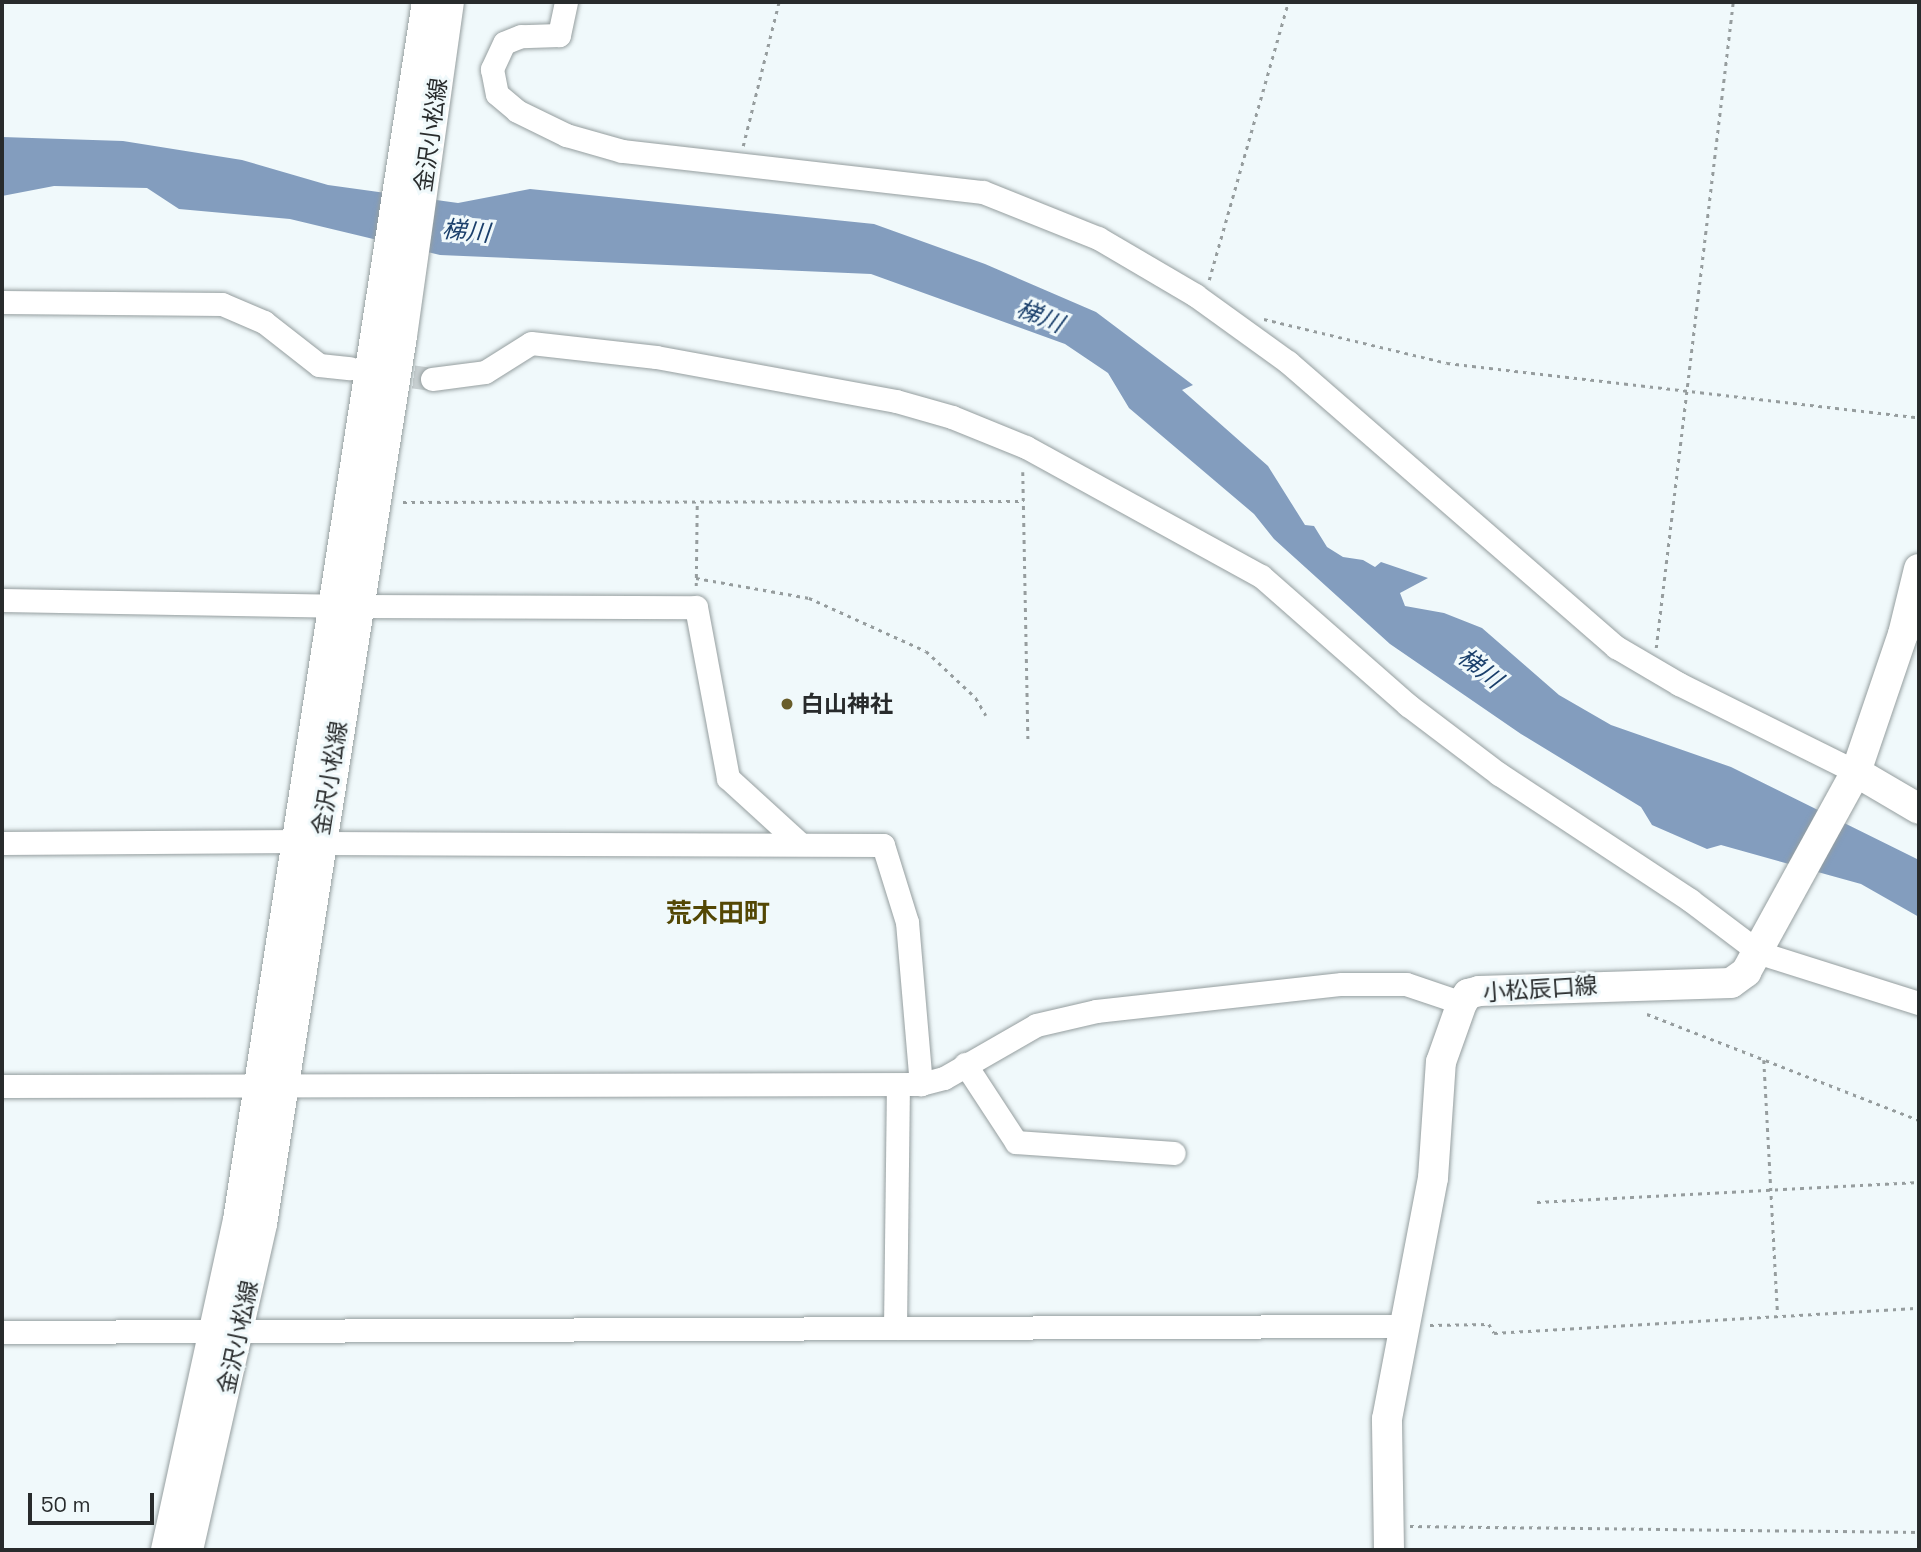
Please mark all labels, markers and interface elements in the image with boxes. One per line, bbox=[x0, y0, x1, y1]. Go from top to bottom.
street label: 金沢小松線 bbox=[409, 76, 453, 194]
water label: 梯川 bbox=[441, 215, 491, 247]
water label: 梯川 bbox=[1012, 294, 1068, 338]
water label: 梯川 bbox=[1452, 642, 1508, 694]
place label: 白山神社 bbox=[801, 690, 893, 718]
marker: 白山神社 bbox=[779, 696, 795, 712]
street label: 金沢小松線 bbox=[307, 719, 353, 837]
district label: 荒木田町 bbox=[666, 898, 770, 930]
street label: 小松辰口線 bbox=[1482, 971, 1598, 1007]
street label: 金沢小松線 bbox=[213, 1278, 263, 1396]
scale bar bbox=[32, 1478, 158, 1522]
text: 50 m bbox=[41, 1491, 91, 1518]

